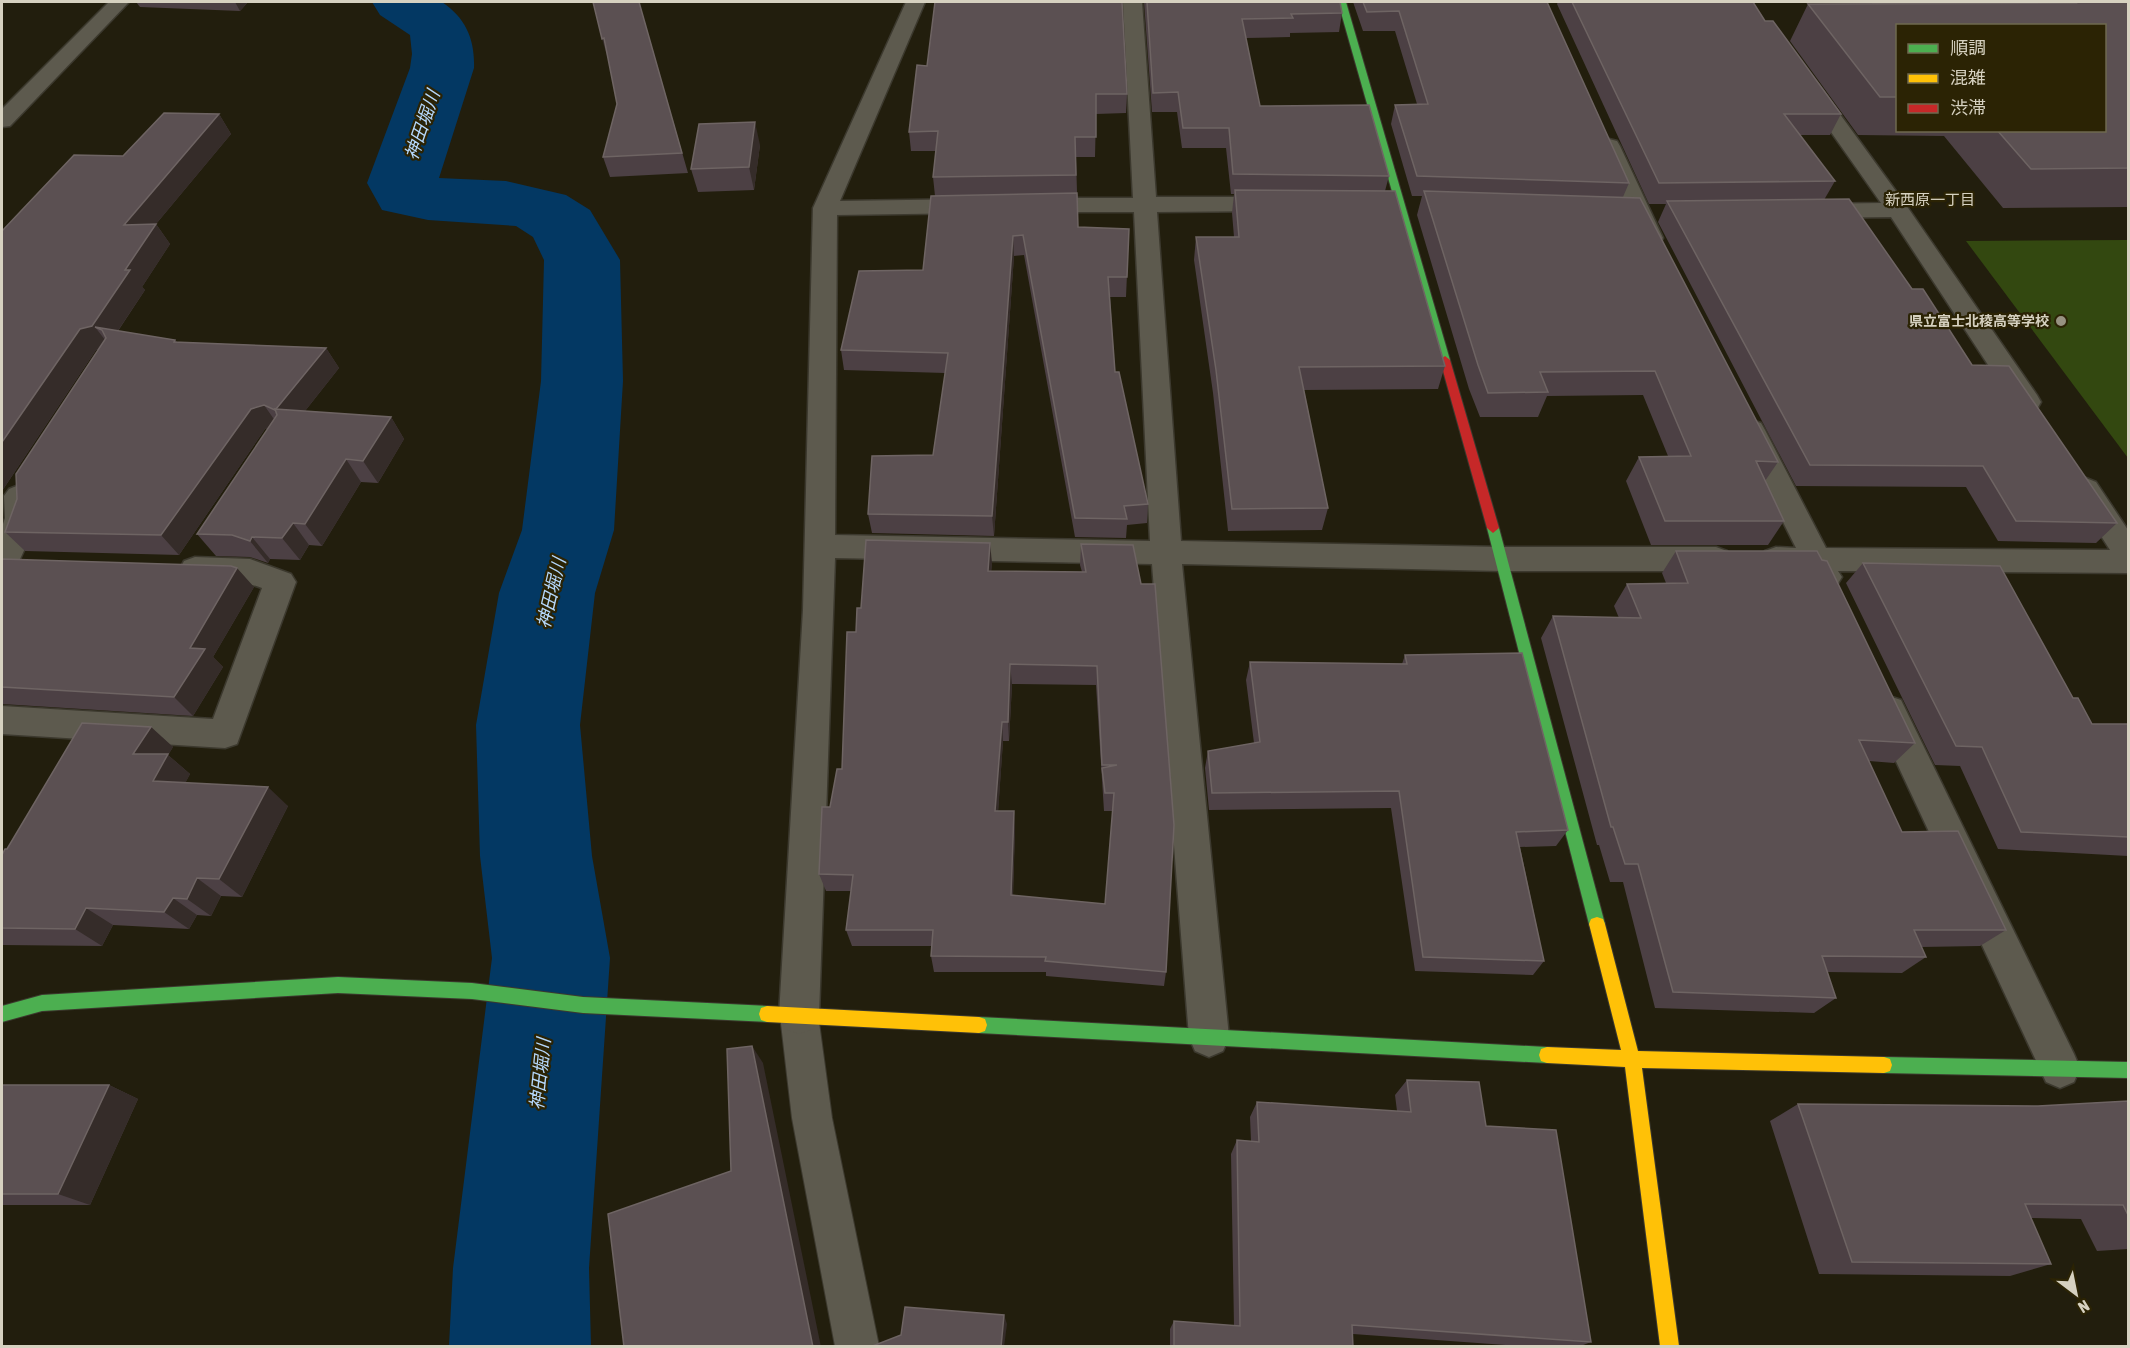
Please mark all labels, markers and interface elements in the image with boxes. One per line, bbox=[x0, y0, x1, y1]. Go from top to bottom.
legend bbox=[1896, 24, 2106, 132]
text: 順調 bbox=[1950, 37, 1986, 58]
text: 混雑 bbox=[1950, 67, 1986, 88]
water label: 神田堀川 bbox=[400, 86, 444, 162]
text: 渋滞 bbox=[1950, 97, 1986, 118]
district label: 新西原一丁目 bbox=[1885, 191, 1975, 208]
place label: 県立富士北稜高等学校 bbox=[1909, 313, 2049, 329]
marker: 県立富士北稜高等学校 bbox=[2054, 314, 2068, 328]
water label: 神田堀川 bbox=[533, 554, 570, 630]
water label: 神田堀川 bbox=[526, 1035, 554, 1111]
north arrow bbox=[2046, 1264, 2106, 1324]
text: N bbox=[2075, 1297, 2093, 1317]

